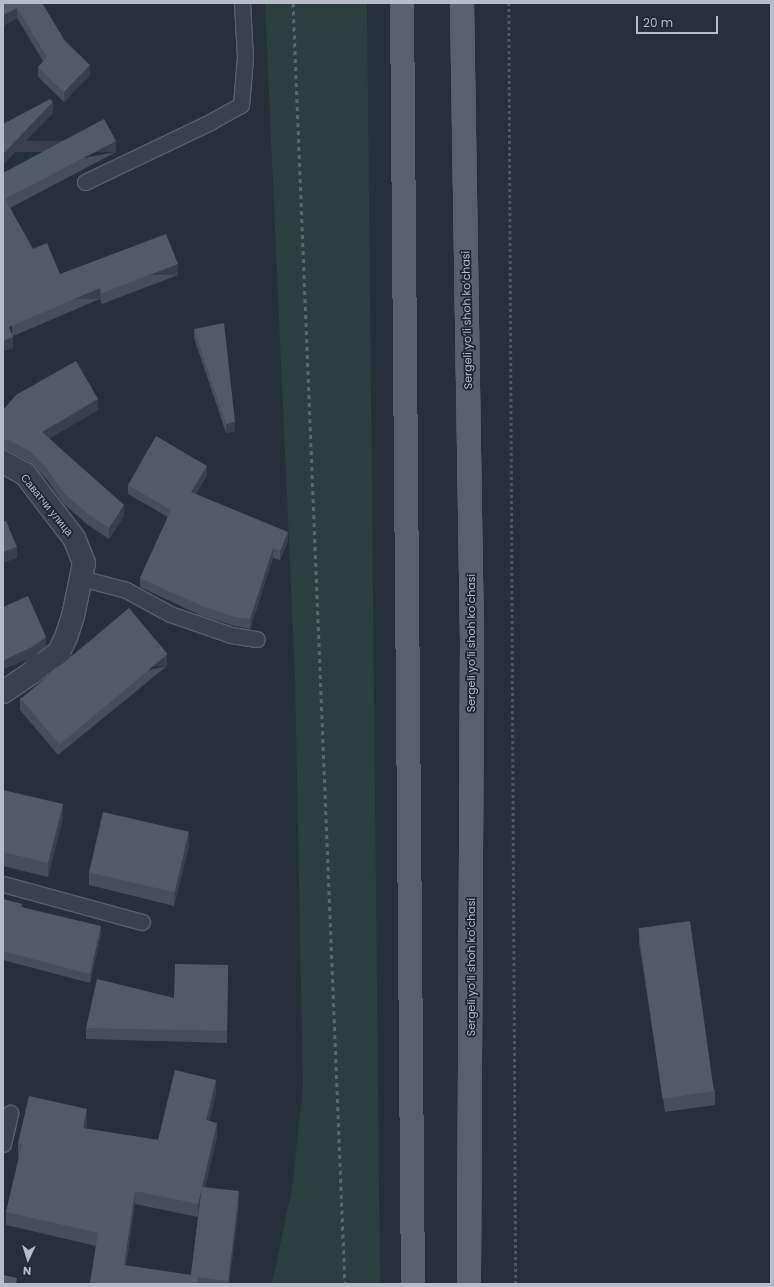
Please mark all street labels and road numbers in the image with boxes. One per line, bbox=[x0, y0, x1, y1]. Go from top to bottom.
street label: Sergeli yo‘li shoh ko‘chasi bbox=[459, 251, 475, 389]
street label: Саватчи улица bbox=[18, 471, 76, 539]
street label: Sergeli yo‘li shoh ko‘chasi bbox=[464, 574, 478, 712]
street label: Sergeli yo‘li shoh ko‘chasi bbox=[464, 898, 478, 1036]

